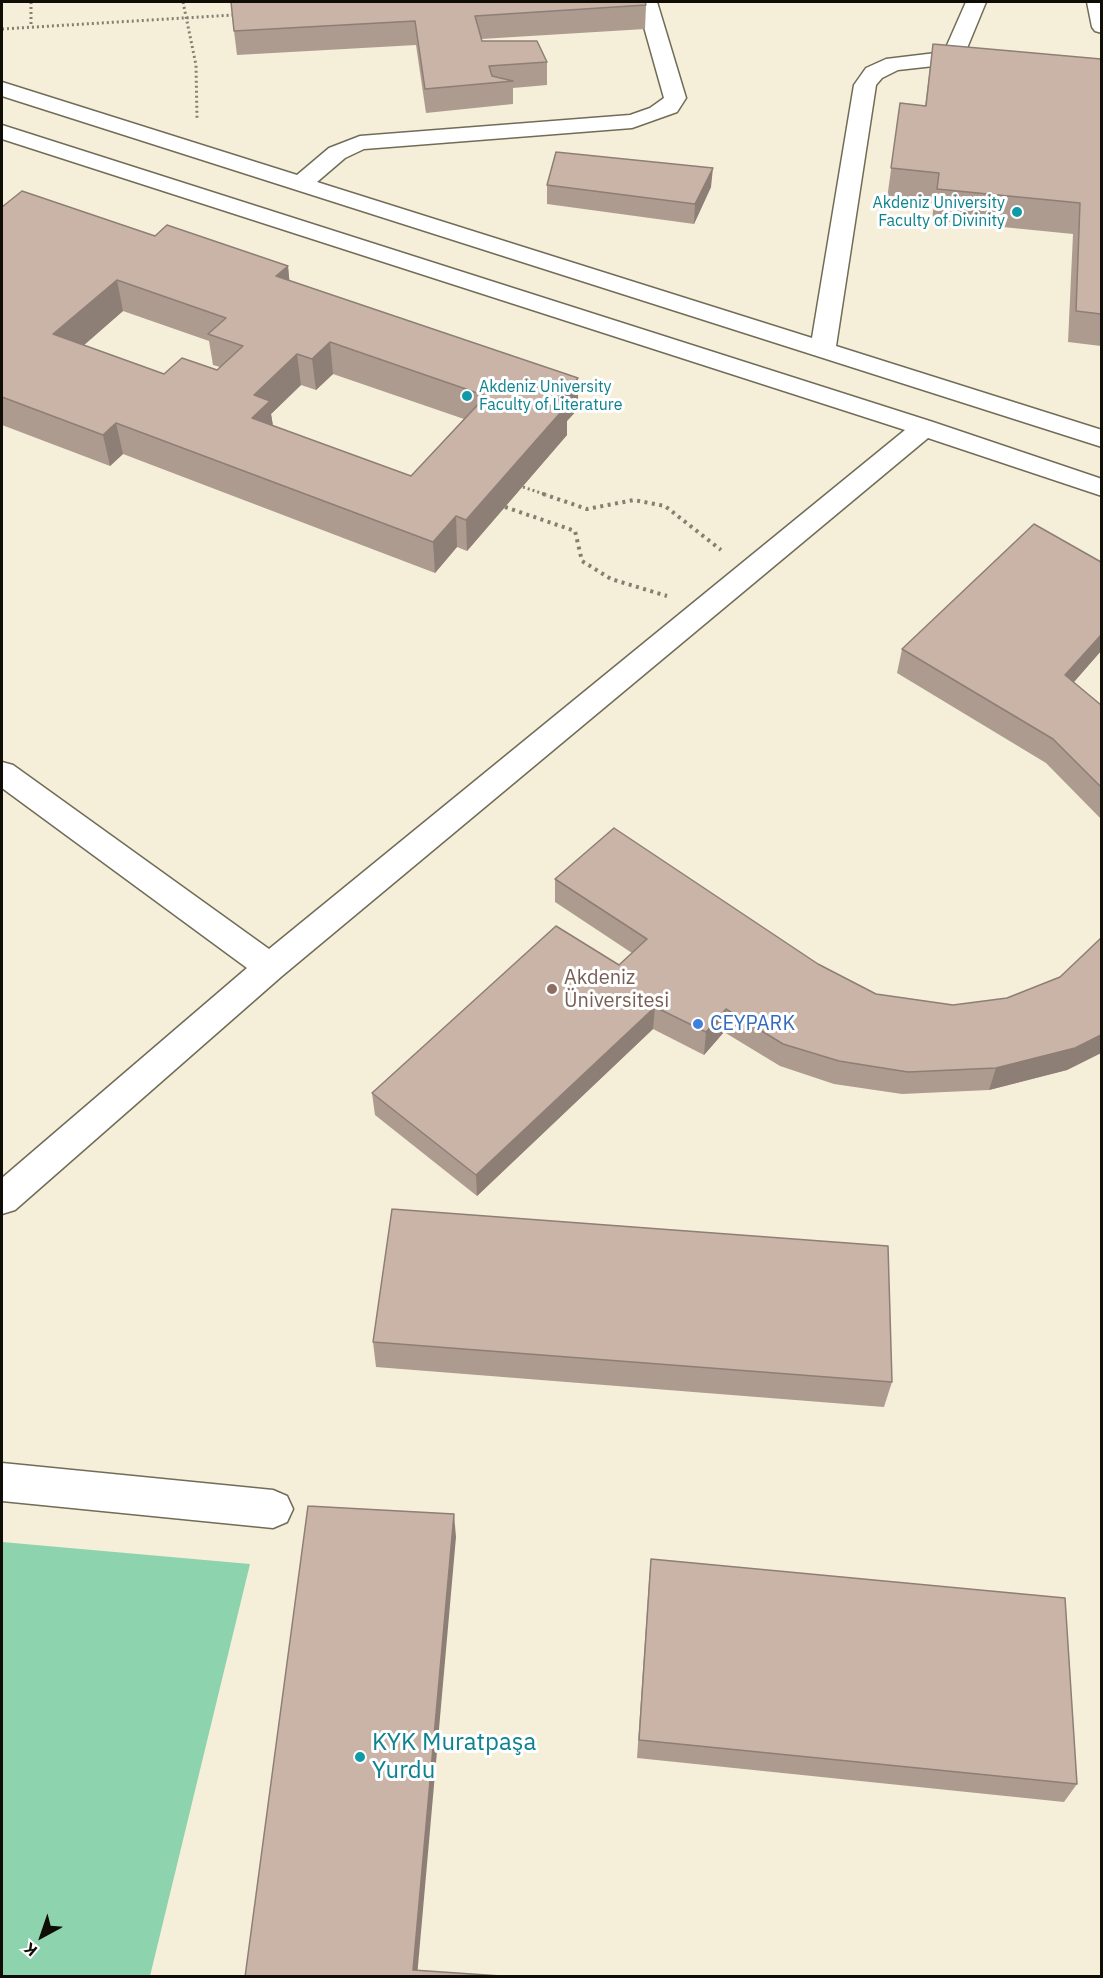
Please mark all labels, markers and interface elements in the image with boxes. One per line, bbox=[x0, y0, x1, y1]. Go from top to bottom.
place label: Akdeniz University Faculty of Divinity bbox=[872, 193, 1005, 231]
marker: Akdeniz University Faculty of Divinity bbox=[1010, 205, 1024, 219]
place label: Akdeniz University Faculty of Literature bbox=[479, 377, 622, 415]
marker: Akdeniz University Faculty of Literature bbox=[460, 389, 474, 403]
place label: Akdeniz Üniversitesi bbox=[564, 966, 669, 1013]
marker: Akdeniz Üniversitesi bbox=[545, 982, 559, 996]
place label: CEYPARK bbox=[710, 1012, 795, 1036]
marker: CEYPARK bbox=[691, 1017, 705, 1031]
place label: KYK Muratpaşa Yurdu bbox=[372, 1729, 536, 1785]
marker: KYK Muratpaşa Yurdu bbox=[353, 1750, 367, 1764]
north arrow bbox=[12, 1906, 72, 1966]
text: K bbox=[20, 1939, 41, 1961]

